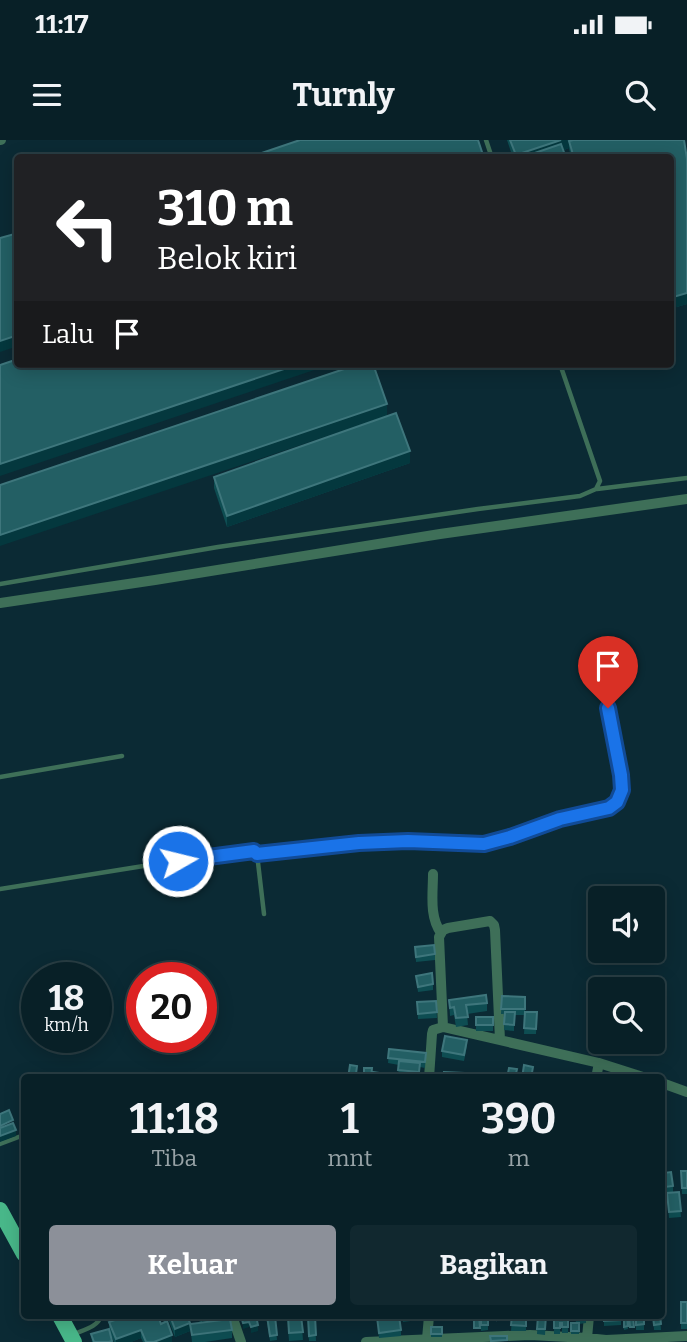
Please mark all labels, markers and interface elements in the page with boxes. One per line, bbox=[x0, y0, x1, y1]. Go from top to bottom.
text: 11:17 bbox=[35, 9, 88, 40]
icon: menu bbox=[28, 76, 66, 114]
text: Turnly bbox=[292, 76, 395, 114]
icon: search bbox=[621, 76, 659, 114]
text: 310 m bbox=[157, 179, 293, 238]
icon: left bbox=[42, 182, 133, 273]
text: Belok kiri bbox=[157, 239, 297, 277]
icon: arrive bbox=[108, 315, 146, 353]
text: Lalu bbox=[42, 319, 94, 350]
pin bbox=[578, 636, 638, 708]
icon: arrive bbox=[589, 647, 627, 685]
position arrow bbox=[141, 824, 215, 898]
map controls bbox=[588, 886, 665, 1054]
button: sound bbox=[588, 886, 665, 963]
speed limit sign: 20 bbox=[126, 962, 217, 1053]
text: 18 bbox=[48, 977, 85, 1019]
button: search bbox=[588, 977, 665, 1054]
text: km/h bbox=[44, 1014, 89, 1036]
text: 11:18 bbox=[129, 1094, 219, 1144]
text: 1 bbox=[341, 1094, 359, 1144]
text: 390 bbox=[481, 1094, 556, 1144]
text: Tiba bbox=[151, 1144, 197, 1172]
text: mnt bbox=[327, 1144, 372, 1172]
text: m bbox=[508, 1144, 530, 1172]
button: Keluar bbox=[49, 1225, 336, 1305]
button: Bagikan bbox=[350, 1225, 637, 1305]

